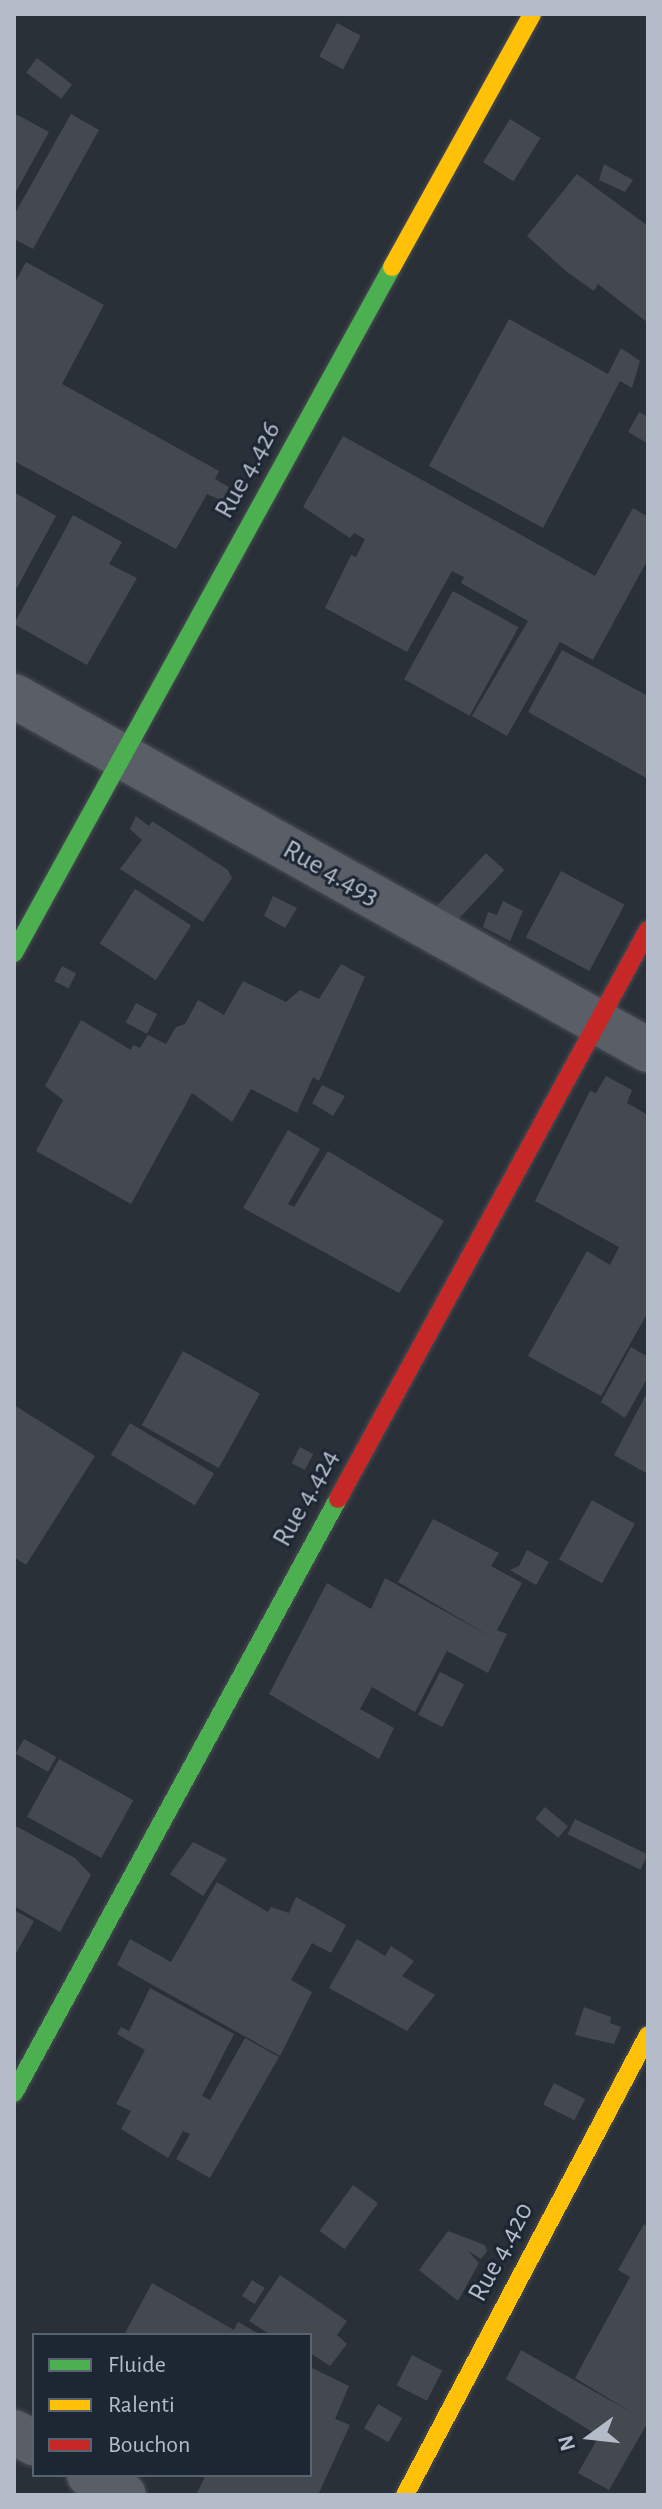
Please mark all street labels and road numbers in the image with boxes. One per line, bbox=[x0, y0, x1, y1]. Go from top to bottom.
street label: Rue 4.426 bbox=[208, 415, 288, 525]
street label: Rue 4.493 bbox=[277, 833, 385, 913]
street label: Rue 4.424 bbox=[266, 1443, 346, 1553]
street label: Rue 4.420 bbox=[461, 2197, 541, 2307]

